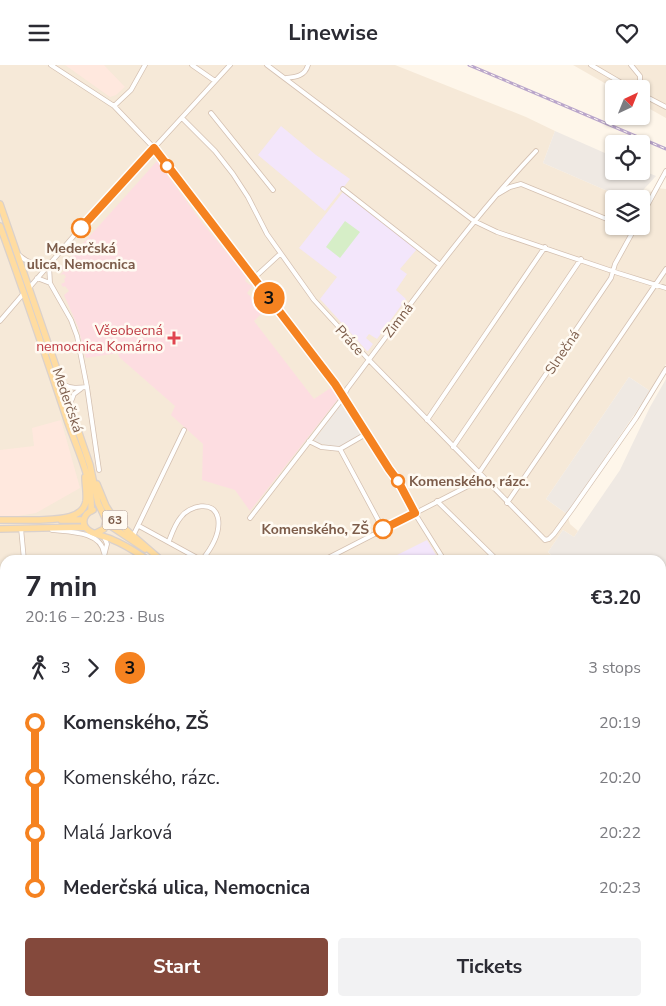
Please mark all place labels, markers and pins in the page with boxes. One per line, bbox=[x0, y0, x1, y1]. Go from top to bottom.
unlabelled marker bbox=[160, 159, 174, 173]
marker: Mederčská ulica, Nemocnica bbox=[71, 218, 91, 238]
place label: Mederčská ulica, Nemocnica bbox=[27, 239, 135, 274]
place label: Všeobecná nemocnica Komárno bbox=[36, 321, 163, 356]
marker: Všeobecná nemocnica Komárno bbox=[167, 331, 181, 345]
place label: Komenského, rázc. bbox=[409, 472, 529, 491]
marker: Komenského, rázc. bbox=[391, 474, 405, 488]
marker: Komenského, ZŠ bbox=[373, 519, 393, 539]
place label: Komenského, ZŠ bbox=[262, 520, 369, 539]

